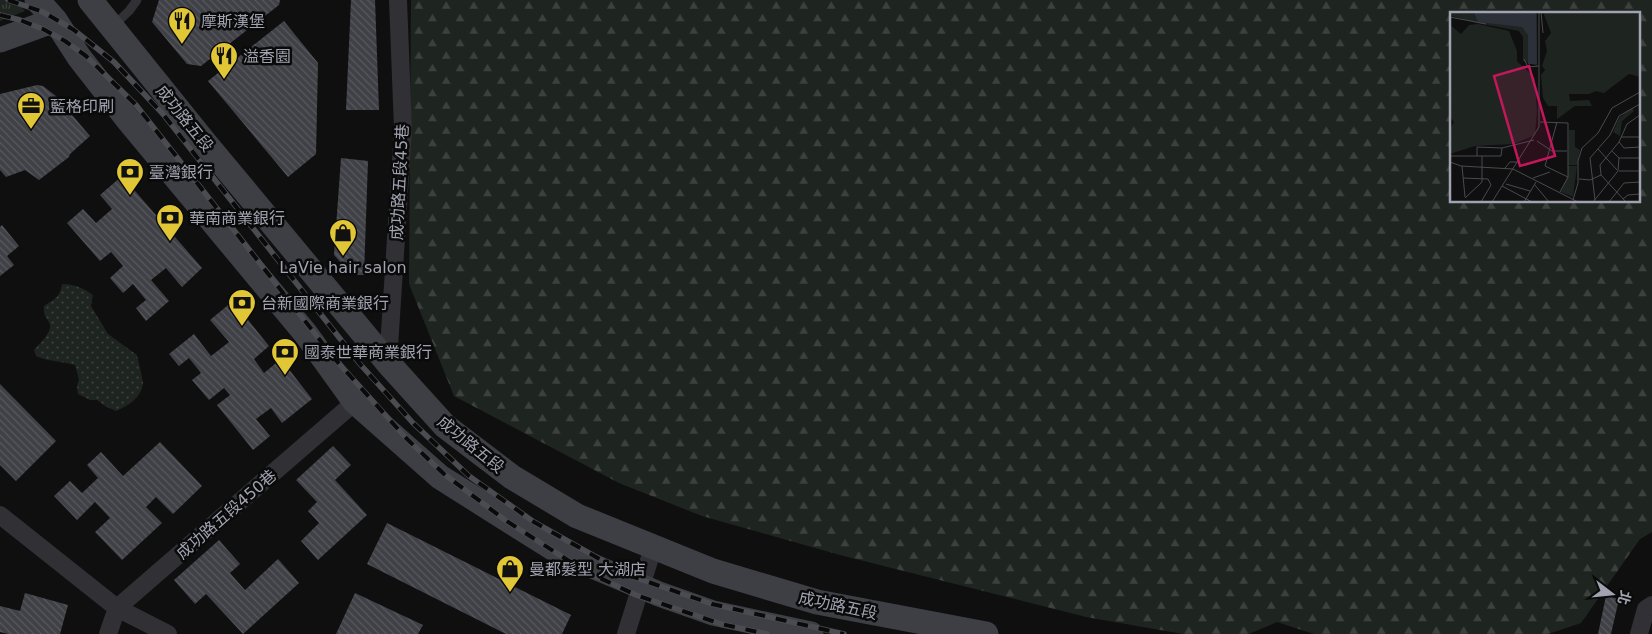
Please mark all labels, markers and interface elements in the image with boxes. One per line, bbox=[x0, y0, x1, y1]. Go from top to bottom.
restaurant icon: 摩斯漢堡 bbox=[167, 6, 197, 45]
place label: 摩斯漢堡 bbox=[201, 12, 265, 31]
inset map bbox=[1450, 12, 1640, 202]
restaurant icon: 溢香園 bbox=[209, 41, 239, 80]
place label: 溢香園 bbox=[243, 47, 291, 66]
street label: 成功路五段 bbox=[152, 81, 217, 155]
office icon: 藍格印刷 bbox=[16, 91, 46, 130]
place label: 藍格印刷 bbox=[50, 97, 114, 116]
street label: 成功路五段45巷 bbox=[387, 123, 412, 241]
bank icon: 臺灣銀行 bbox=[115, 157, 145, 196]
place label: 臺灣銀行 bbox=[149, 163, 213, 182]
bank icon: 華南商業銀行 bbox=[155, 203, 185, 242]
place label: 華南商業銀行 bbox=[189, 209, 285, 228]
shop icon: LaVie hair salon bbox=[328, 218, 358, 257]
place label: LaVie hair salon bbox=[279, 258, 407, 277]
bank icon: 台新國際商業銀行 bbox=[227, 288, 257, 327]
place label: 台新國際商業銀行 bbox=[261, 294, 389, 313]
bank icon: 國泰世華商業銀行 bbox=[270, 337, 300, 376]
place label: 國泰世華商業銀行 bbox=[304, 343, 432, 362]
street label: 成功路五段 bbox=[434, 412, 508, 477]
street label: 成功路五段450巷 bbox=[172, 466, 280, 563]
shop icon: 曼都髮型 大湖店 bbox=[495, 554, 525, 593]
place label: 曼都髮型 大湖店 bbox=[529, 560, 646, 579]
north arrow bbox=[1587, 569, 1637, 619]
street label: 成功路五段 bbox=[797, 588, 879, 623]
text: 北 bbox=[1615, 589, 1634, 607]

